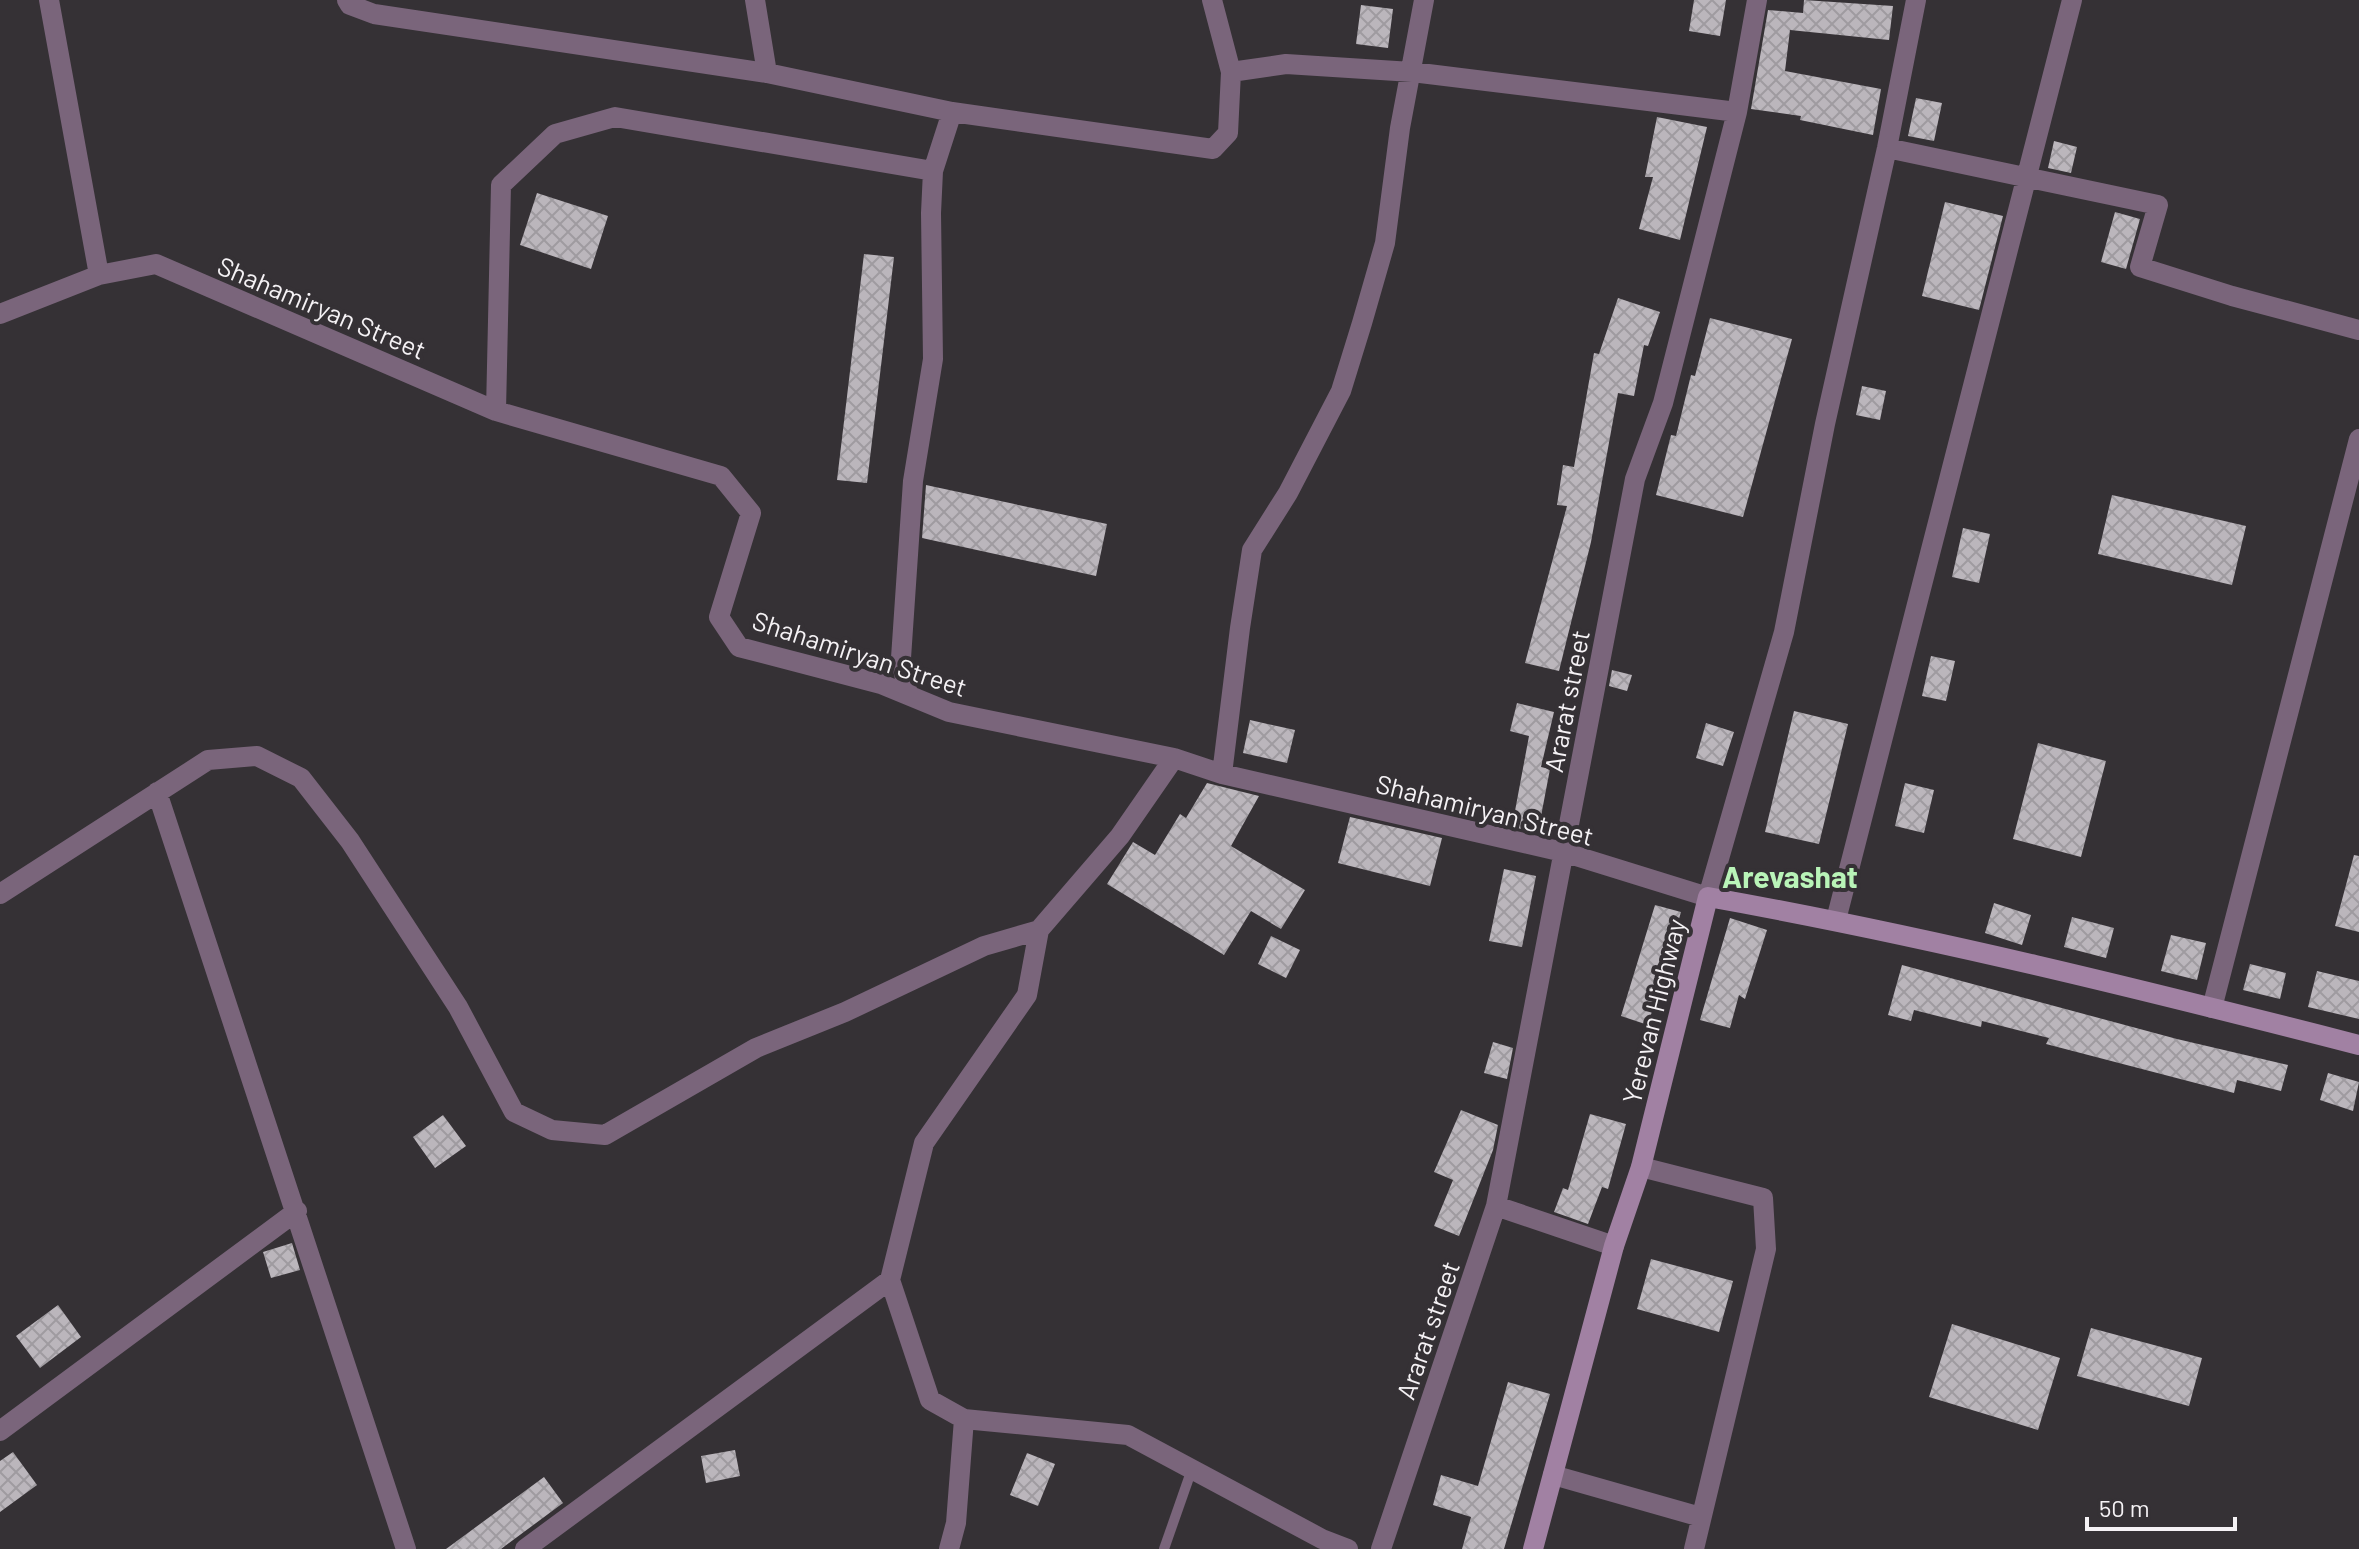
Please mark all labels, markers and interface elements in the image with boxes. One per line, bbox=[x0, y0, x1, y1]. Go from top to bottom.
street label: Shahamiryan Street bbox=[213, 249, 431, 365]
street label: Shahamiryan Street bbox=[749, 604, 971, 702]
street label: Ararat street bbox=[1537, 627, 1595, 775]
street label: Shahamiryan Street bbox=[1373, 767, 1597, 851]
district label: Arevashat bbox=[1722, 858, 1858, 894]
street label: Yerevan Highway bbox=[1615, 915, 1691, 1107]
street label: Ararat street bbox=[1389, 1257, 1465, 1403]
scale bar bbox=[2087, 1481, 2235, 1531]
text: 50 m bbox=[2099, 1493, 2150, 1522]

